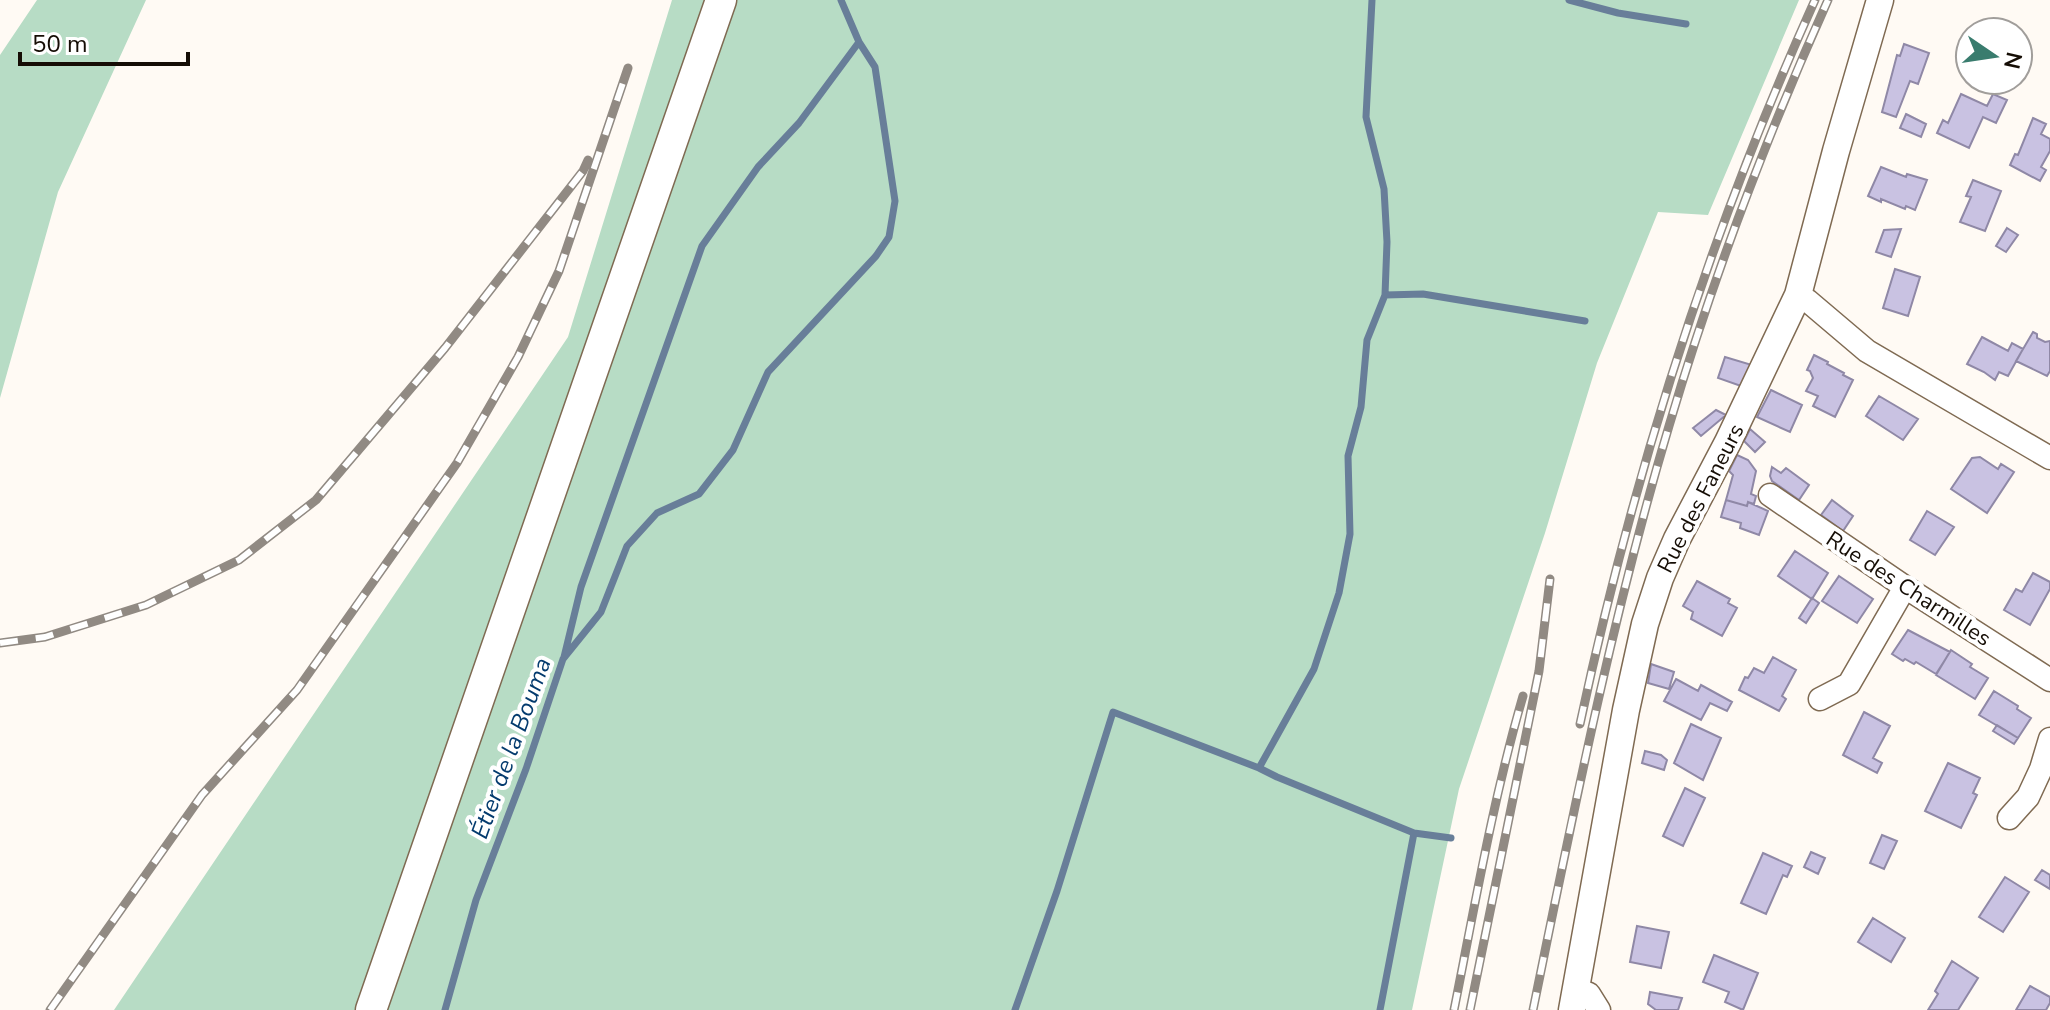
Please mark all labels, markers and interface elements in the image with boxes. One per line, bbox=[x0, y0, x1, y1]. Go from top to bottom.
scale bar bbox=[20, 16, 188, 66]
north arrow bbox=[1954, 16, 2034, 96]
text: 50 m bbox=[32, 28, 88, 60]
text: N bbox=[1996, 49, 2029, 72]
street label: Rue des Faneurs bbox=[1650, 419, 1751, 578]
street label: Rue des Charmilles bbox=[1820, 524, 1997, 653]
water label: Étier de la Bouma bbox=[463, 653, 559, 843]

